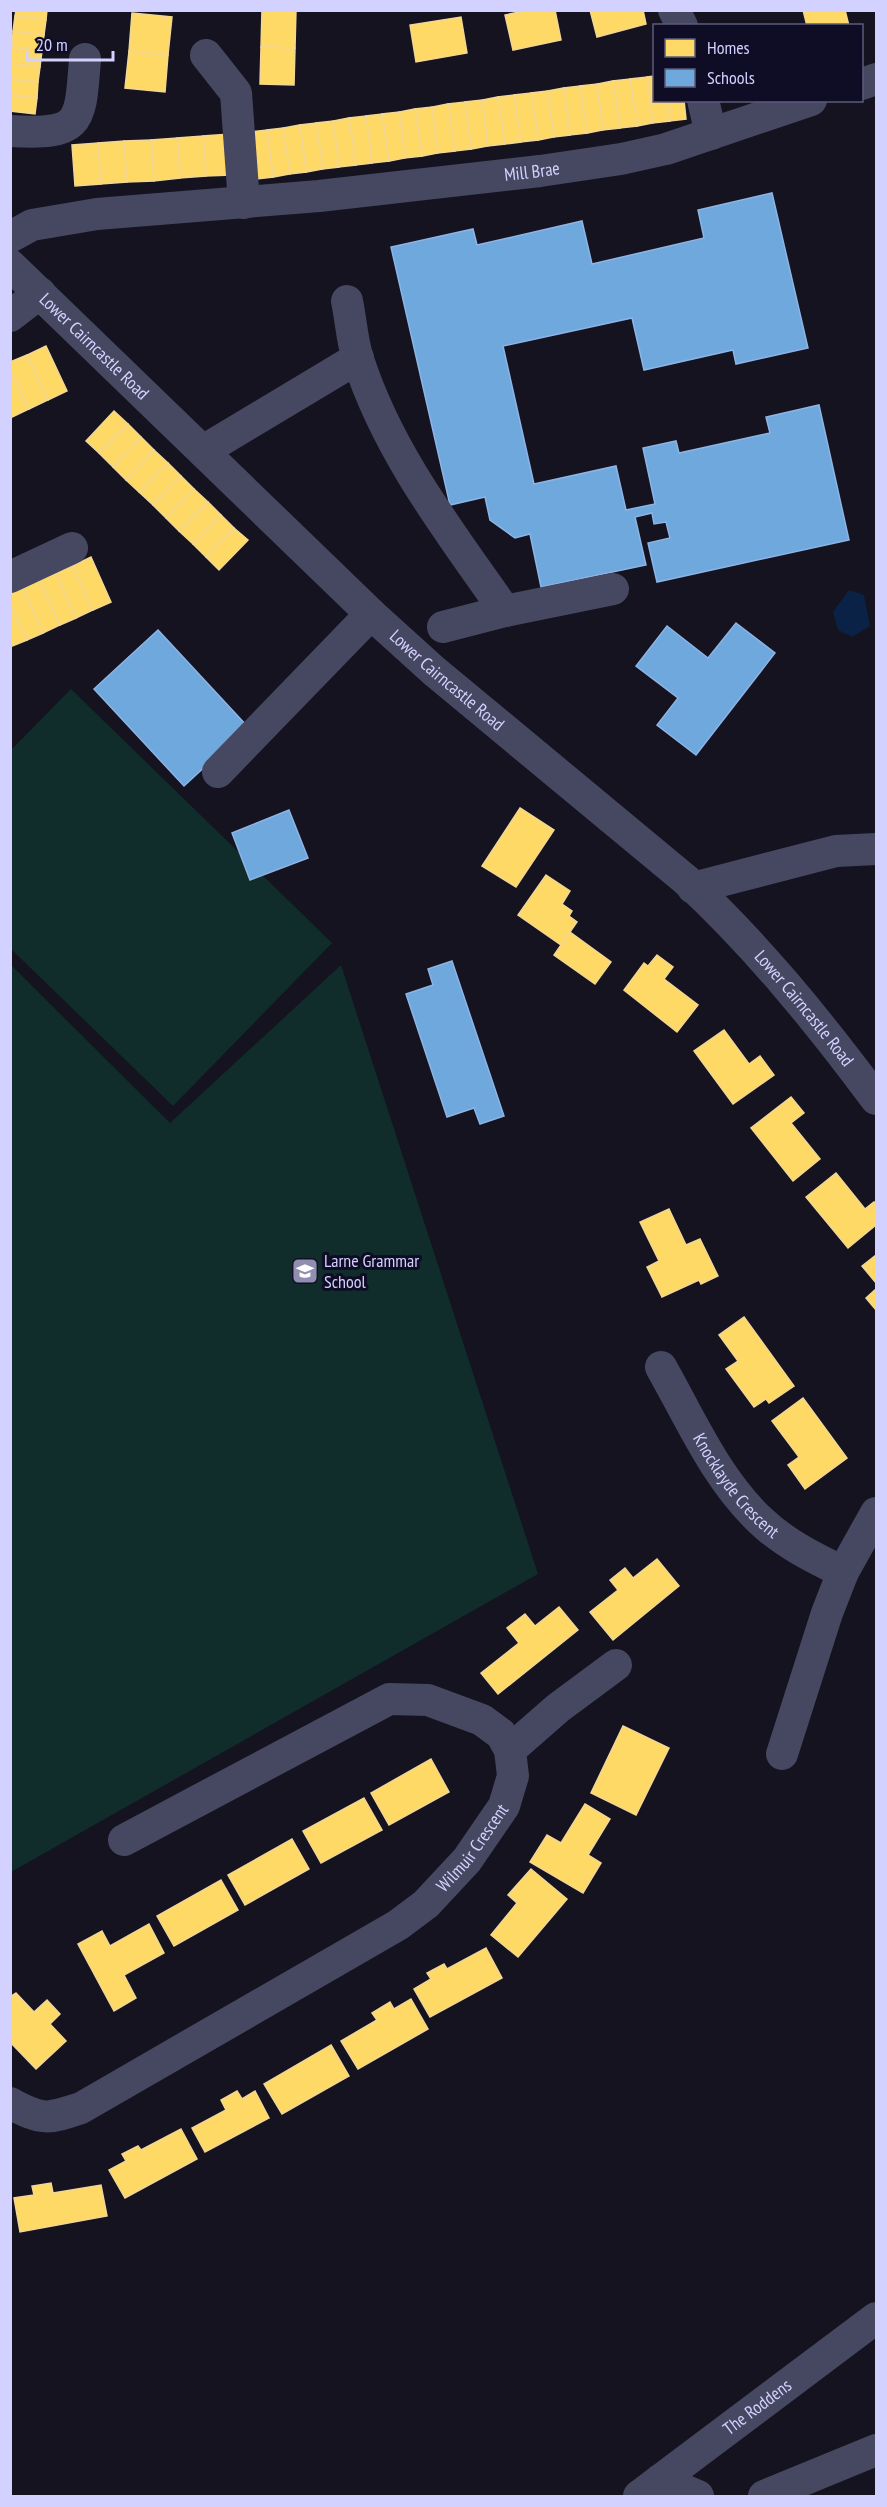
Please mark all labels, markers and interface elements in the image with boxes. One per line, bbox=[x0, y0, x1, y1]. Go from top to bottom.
scale bar bbox=[27, 24, 112, 62]
legend bbox=[653, 24, 863, 102]
text: 20 m bbox=[36, 33, 68, 56]
text: Homes bbox=[707, 36, 750, 59]
text: Schools bbox=[707, 66, 755, 89]
street label: Mill Brae bbox=[503, 156, 561, 186]
street label: Lower Cairncastle Road bbox=[35, 288, 154, 404]
street label: Lower Cairncastle Road bbox=[385, 625, 509, 736]
street label: Lower Cairncastle Road bbox=[750, 945, 859, 1071]
place label: Larne Grammar School bbox=[324, 1249, 419, 1293]
school or university icon: Larne Grammar School bbox=[290, 1256, 320, 1286]
street label: Knocklayde Crescent bbox=[688, 1429, 784, 1543]
street label: Wilmuir Crescent bbox=[431, 1799, 513, 1897]
street label: The Roddens bbox=[718, 2374, 796, 2440]

